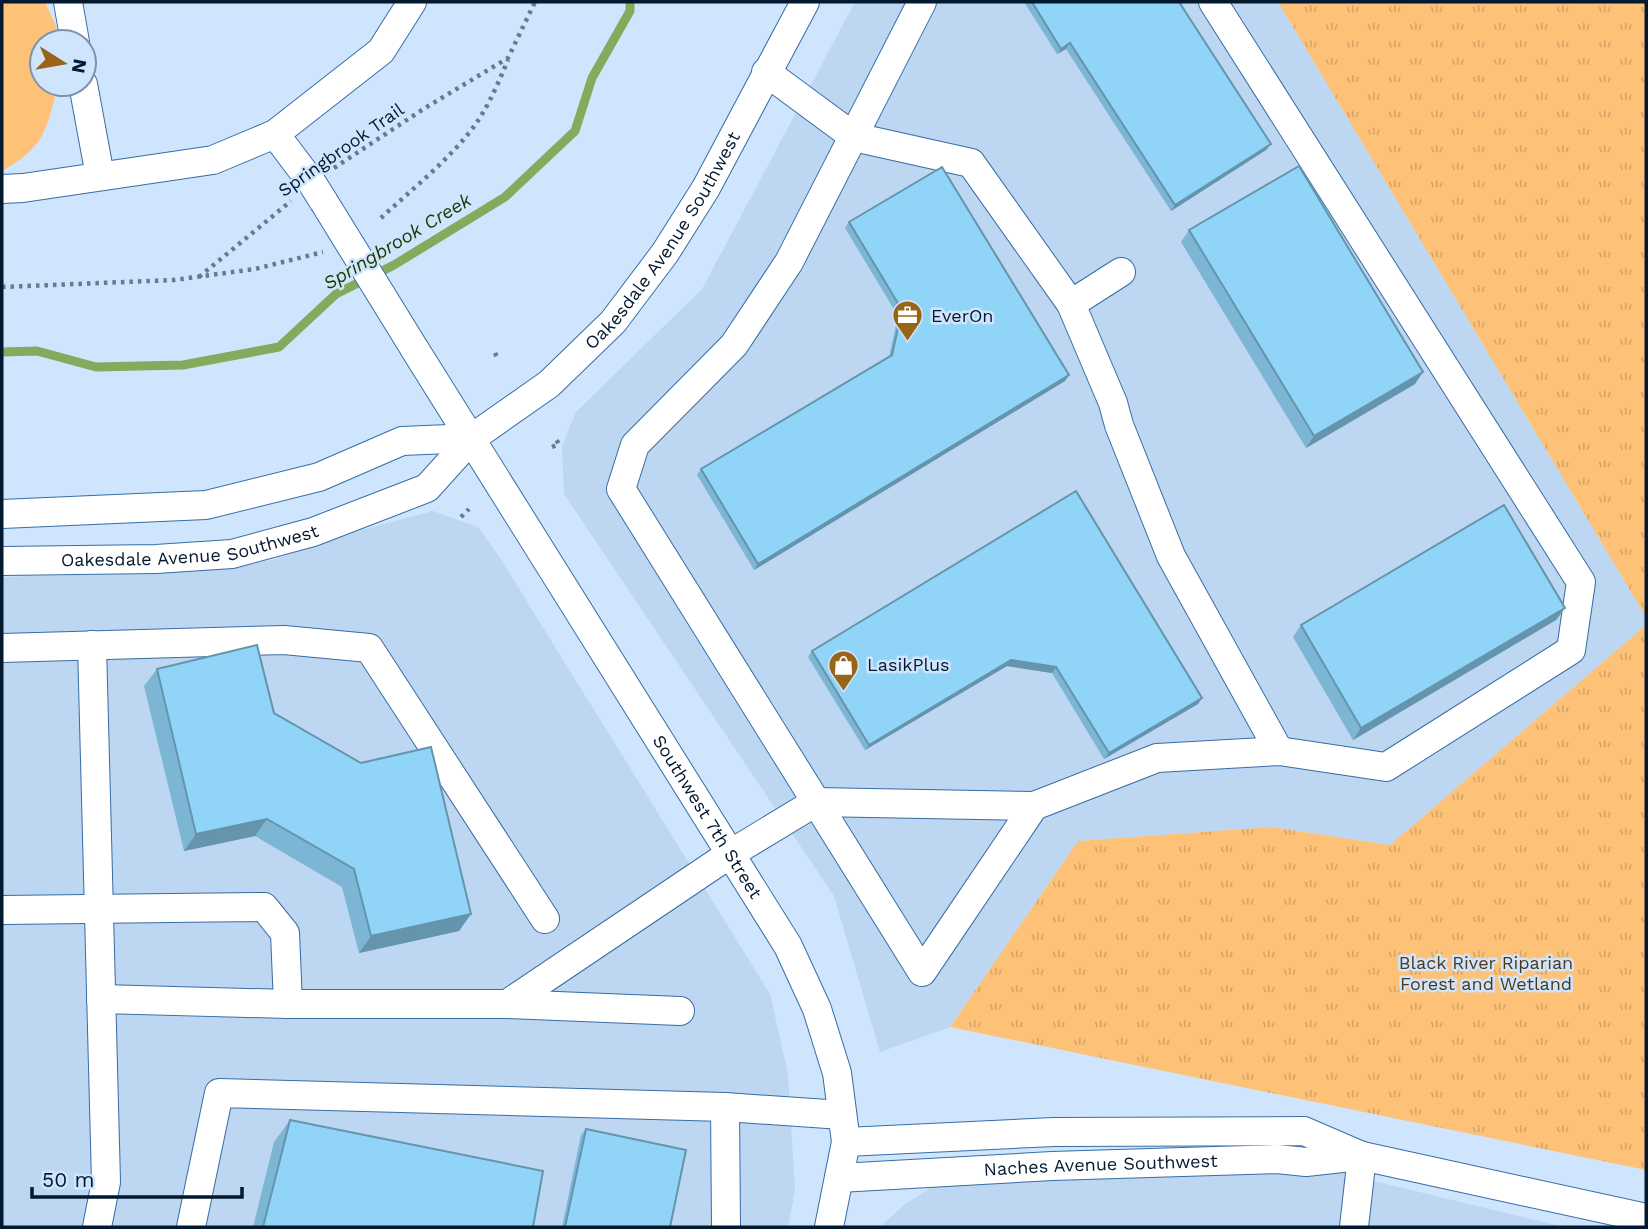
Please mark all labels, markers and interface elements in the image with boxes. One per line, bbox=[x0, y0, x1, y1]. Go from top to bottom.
north arrow bbox=[28, 28, 98, 98]
text: N bbox=[67, 57, 92, 75]
street label: Springbrook Trail bbox=[274, 98, 408, 201]
street label: Oakesdale Avenue Southwest bbox=[580, 128, 744, 353]
water label: Springbrook Creek bbox=[319, 188, 476, 295]
office icon: EverOn bbox=[891, 299, 925, 343]
place label: EverOn bbox=[931, 305, 994, 326]
street label: Oakesdale Avenue Southwest bbox=[61, 520, 322, 570]
shop icon: LasikPlus bbox=[827, 648, 861, 692]
place label: LasikPlus bbox=[867, 654, 950, 675]
street label: Southwest 7th Street bbox=[649, 731, 767, 903]
park label: Black River Riparian Forest and Wetland bbox=[1399, 952, 1573, 994]
street label: Naches Avenue Southwest bbox=[983, 1150, 1218, 1180]
scale bar bbox=[32, 1156, 242, 1200]
text: 50 m bbox=[42, 1167, 94, 1192]

